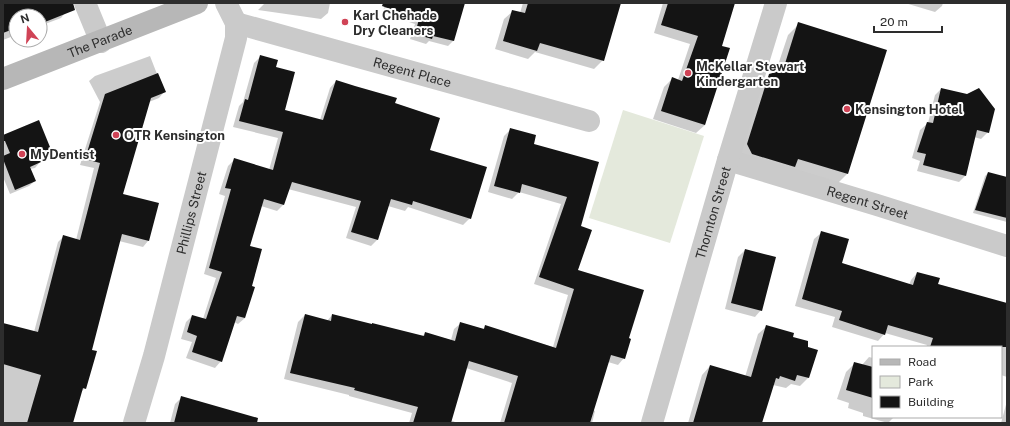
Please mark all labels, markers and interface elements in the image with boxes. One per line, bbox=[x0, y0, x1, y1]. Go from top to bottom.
north arrow bbox=[8, 8, 48, 48]
place label: Karl Chehade Dry Cleaners bbox=[353, 8, 437, 38]
scale bar bbox=[874, 8, 942, 34]
text: N bbox=[19, 11, 31, 26]
text: 20 m bbox=[880, 15, 908, 29]
marker: Karl Chehade Dry Cleaners bbox=[340, 17, 350, 27]
street label: The Parade bbox=[66, 22, 135, 61]
street label: Regent Place bbox=[371, 54, 453, 90]
place label: McKellar Stewart Kindergarten bbox=[696, 59, 804, 89]
marker: McKellar Stewart Kindergarten bbox=[683, 68, 693, 78]
place label: Kensington Hotel bbox=[855, 102, 963, 117]
marker: Kensington Hotel bbox=[842, 104, 852, 114]
place label: OTR Kensington bbox=[124, 128, 225, 143]
marker: OTR Kensington bbox=[111, 130, 121, 140]
place label: MyDentist bbox=[30, 147, 95, 162]
marker: MyDentist bbox=[17, 149, 27, 159]
street label: Thornton Street bbox=[693, 165, 734, 261]
street label: Phillips Street bbox=[174, 169, 209, 256]
street label: Regent Street bbox=[825, 183, 910, 222]
legend bbox=[872, 346, 1002, 418]
text: Road bbox=[908, 355, 936, 369]
text: Park bbox=[908, 375, 934, 389]
text: Building bbox=[908, 395, 954, 409]

